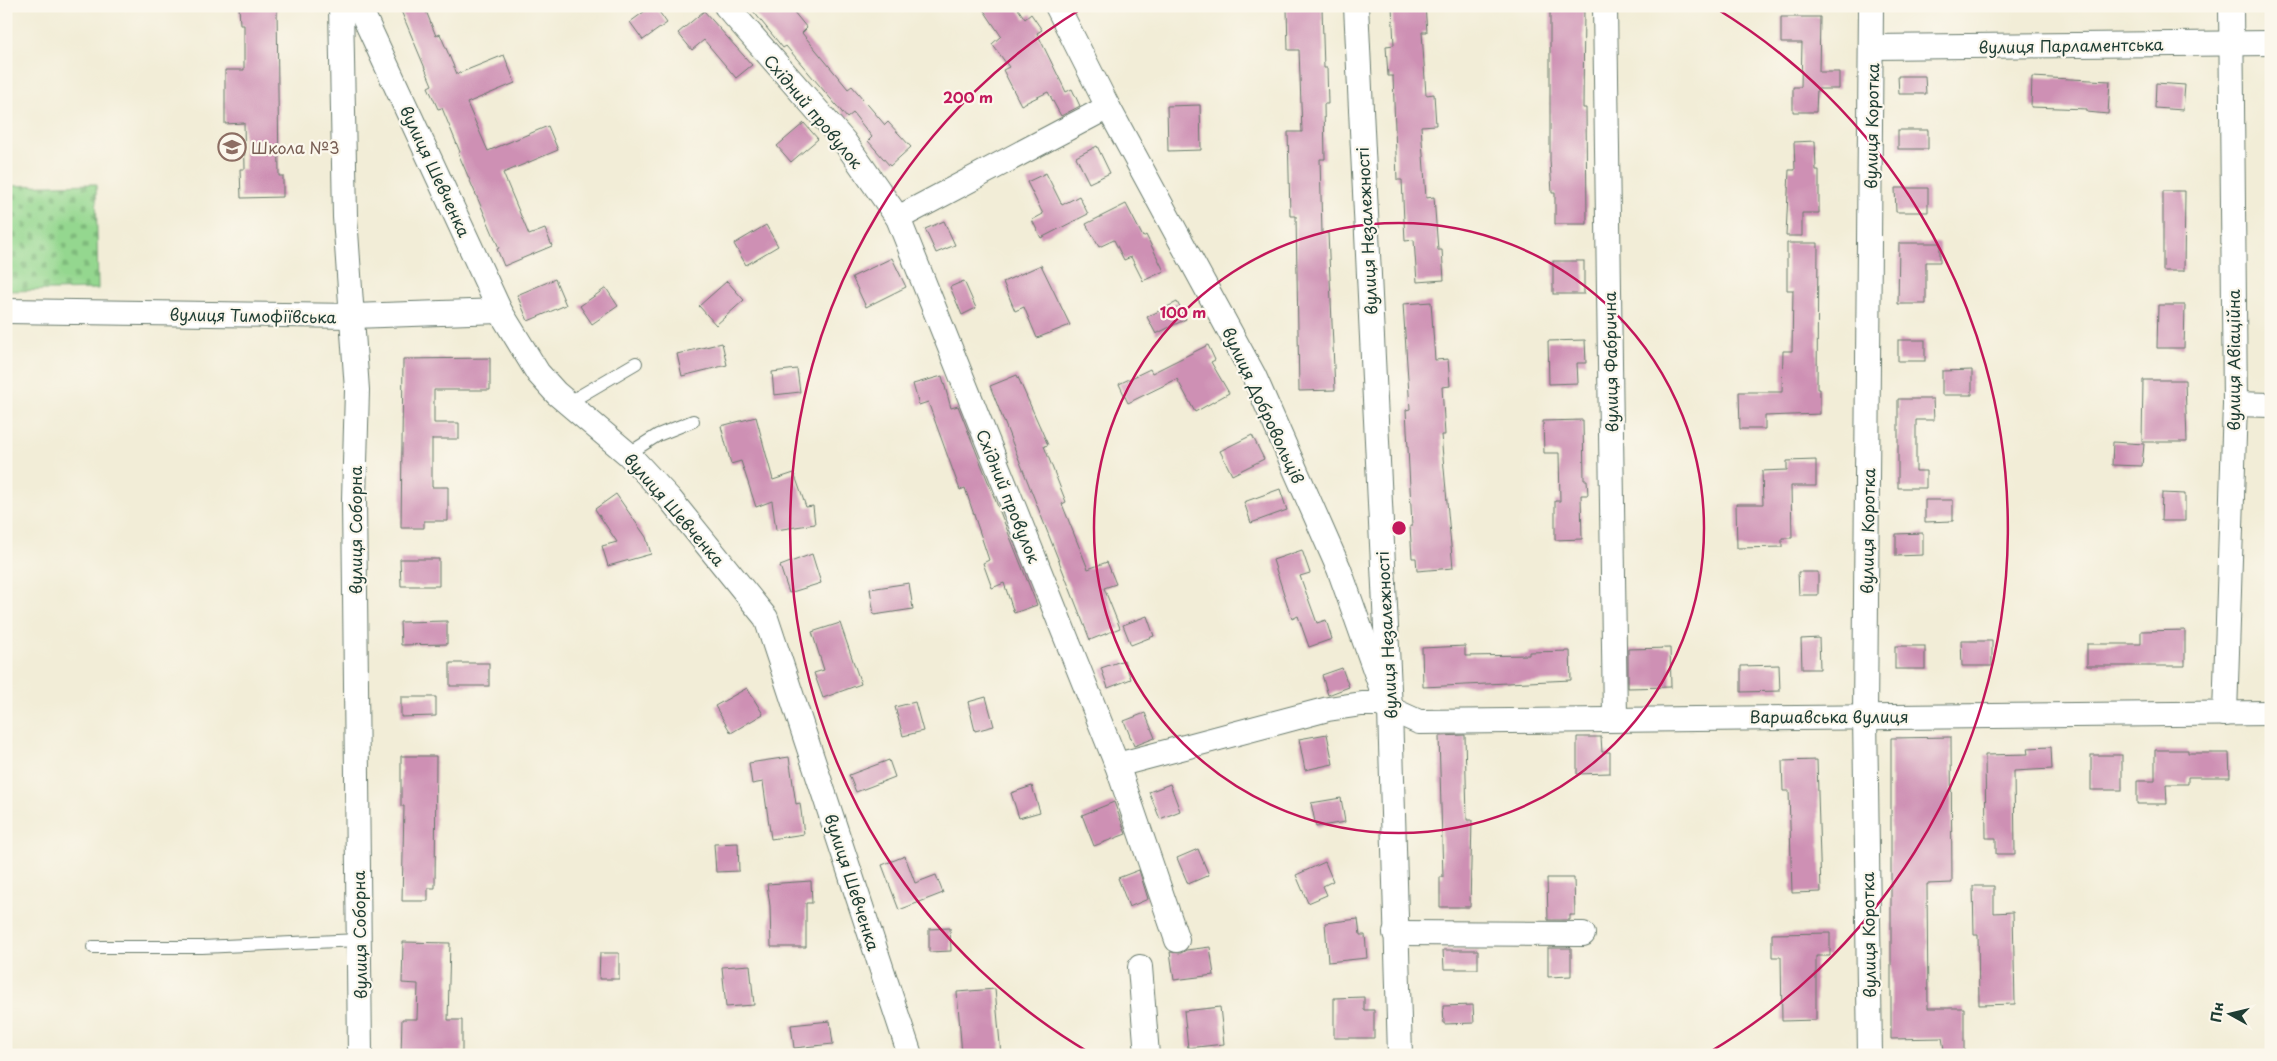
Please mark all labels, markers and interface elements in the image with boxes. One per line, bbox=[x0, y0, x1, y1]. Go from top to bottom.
street label: вулиця Парламентська bbox=[1978, 31, 2164, 59]
street label: Східний провулок bbox=[759, 49, 869, 174]
street label: вулиця Коротка bbox=[1858, 63, 1884, 189]
text: 200 m bbox=[943, 85, 993, 108]
street label: вулиця Шевченка bbox=[395, 101, 477, 241]
school or university icon: Школа №3 bbox=[217, 132, 247, 162]
place label: Школа №3 bbox=[251, 135, 340, 159]
street label: вулиця Незалежності bbox=[1350, 146, 1382, 316]
street label: вулиця Авіаційна bbox=[2221, 289, 2245, 431]
street label: вулиця Фабрична bbox=[1597, 291, 1623, 433]
text: 100 m bbox=[1160, 300, 1206, 323]
street label: вулиця Тимофіївська bbox=[169, 302, 337, 328]
street label: вулиця Добровольців bbox=[1217, 323, 1311, 487]
street label: Східний провулок bbox=[971, 425, 1047, 567]
street label: вулиця Шевченка bbox=[619, 447, 731, 571]
street label: вулиця Соборна bbox=[343, 466, 367, 594]
street label: вулиця Коротка bbox=[1854, 468, 1880, 594]
centre of rings bbox=[1390, 519, 1408, 537]
street label: вулиця Незалежності bbox=[1370, 550, 1402, 720]
street label: Варшавська вулиця bbox=[1749, 704, 1909, 728]
street label: вулиця Шевченка bbox=[820, 810, 886, 954]
street label: вулиця Соборна bbox=[346, 871, 372, 999]
street label: вулиця Коротка bbox=[1855, 872, 1881, 998]
north arrow bbox=[2204, 988, 2254, 1038]
text: Пн bbox=[2205, 1001, 2228, 1024]

